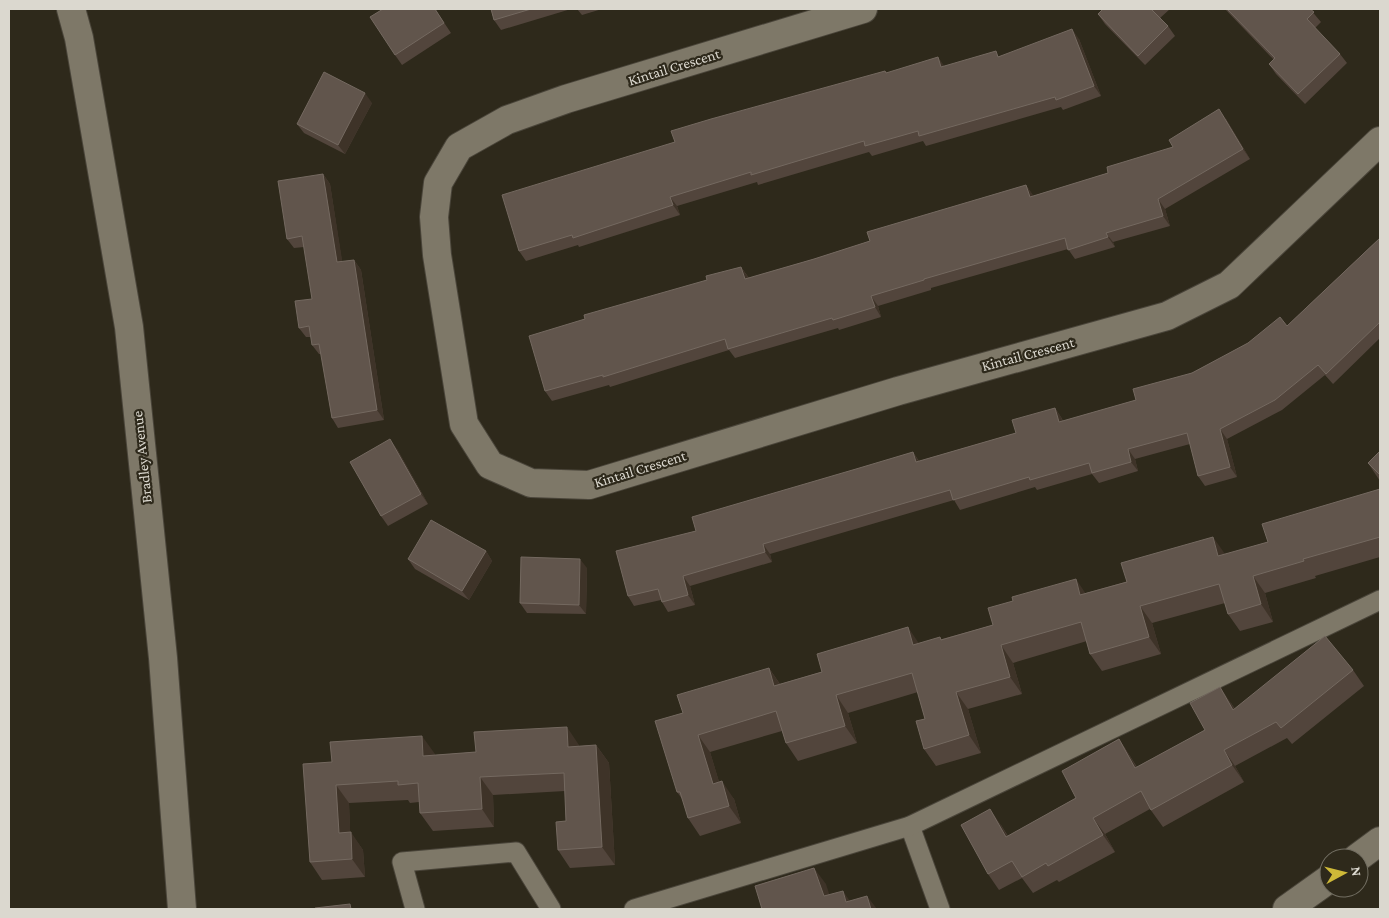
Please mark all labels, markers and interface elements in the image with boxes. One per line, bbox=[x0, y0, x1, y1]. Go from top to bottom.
street label: Kintail Crescent bbox=[626, 45, 723, 89]
street label: Kintail Crescent bbox=[980, 334, 1077, 374]
street label: Bradley Avenue bbox=[129, 410, 156, 504]
street label: Kintail Crescent bbox=[592, 447, 689, 491]
north arrow bbox=[1319, 848, 1369, 898]
text: N bbox=[1348, 866, 1365, 878]

